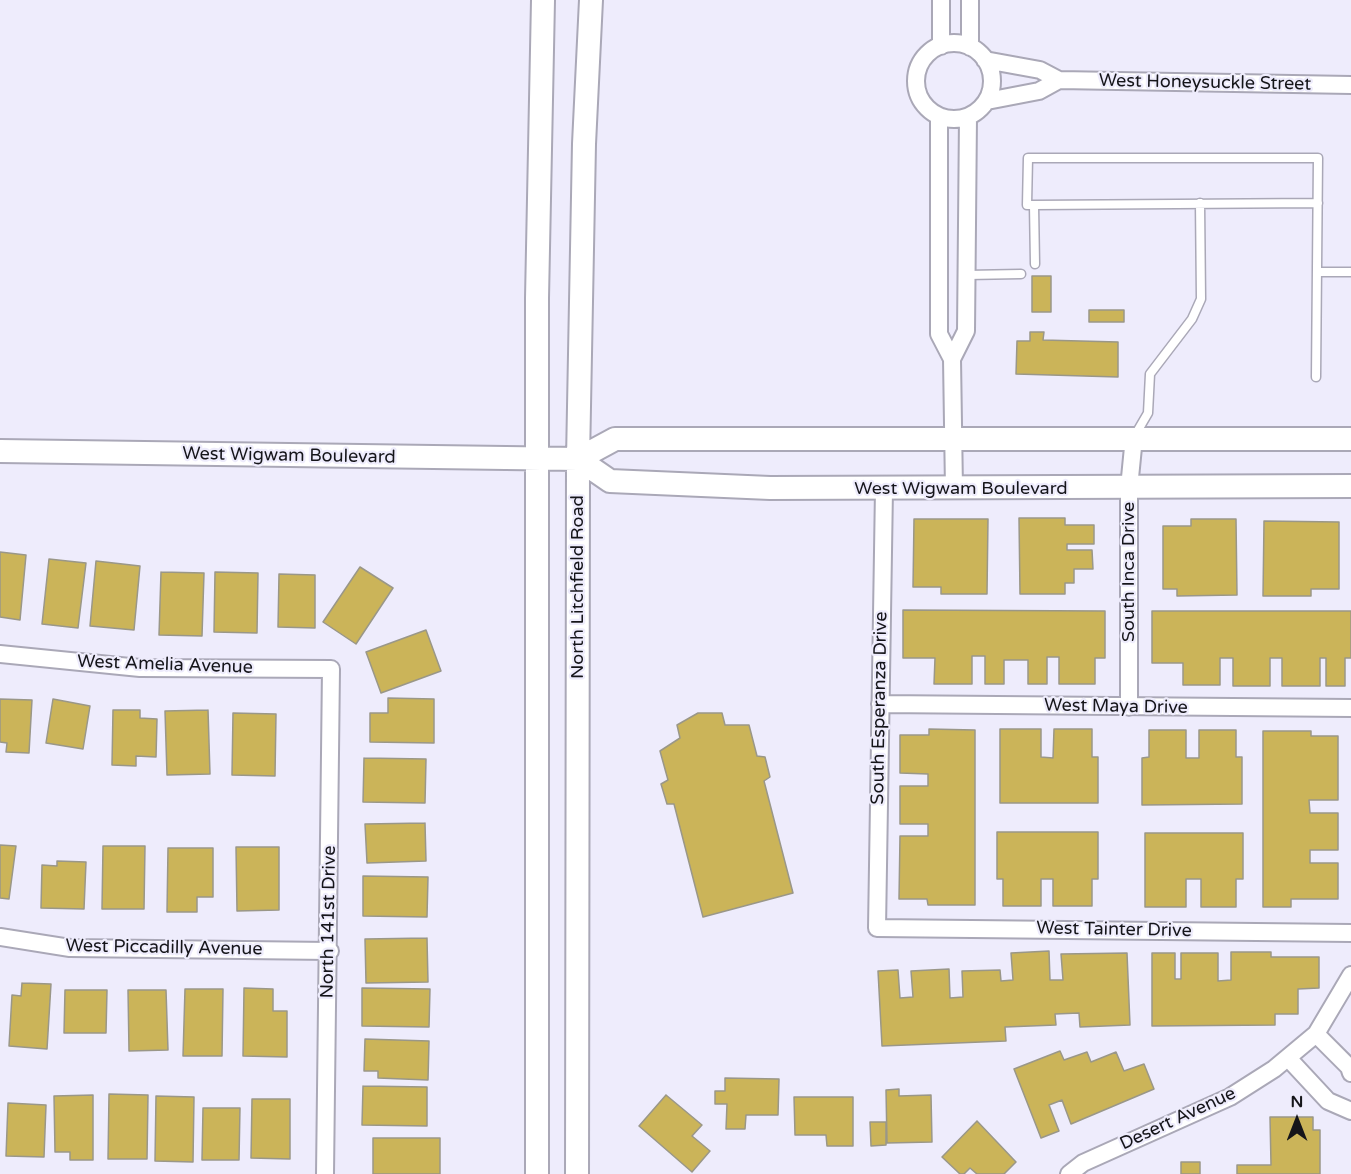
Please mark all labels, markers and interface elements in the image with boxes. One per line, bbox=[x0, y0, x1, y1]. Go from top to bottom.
street label: West Honeysuckle Street bbox=[1099, 70, 1311, 96]
street label: West Wigwam Boulevard bbox=[182, 443, 396, 469]
street label: West Wigwam Boulevard bbox=[854, 478, 1068, 500]
street label: North Litchfield Road bbox=[567, 495, 589, 679]
street label: South Inca Drive bbox=[1118, 502, 1140, 642]
street label: South Esperanza Drive bbox=[868, 611, 892, 805]
street label: West Amelia Avenue bbox=[77, 651, 253, 679]
street label: West Maya Drive bbox=[1044, 695, 1188, 719]
street label: North 141st Drive bbox=[317, 845, 341, 999]
street label: West Tainter Drive bbox=[1036, 918, 1192, 942]
street label: West Piccadilly Avenue bbox=[65, 935, 263, 961]
street label: Desert Avenue bbox=[1117, 1083, 1239, 1155]
north arrow bbox=[1267, 1090, 1327, 1150]
text: N bbox=[1291, 1092, 1303, 1112]

